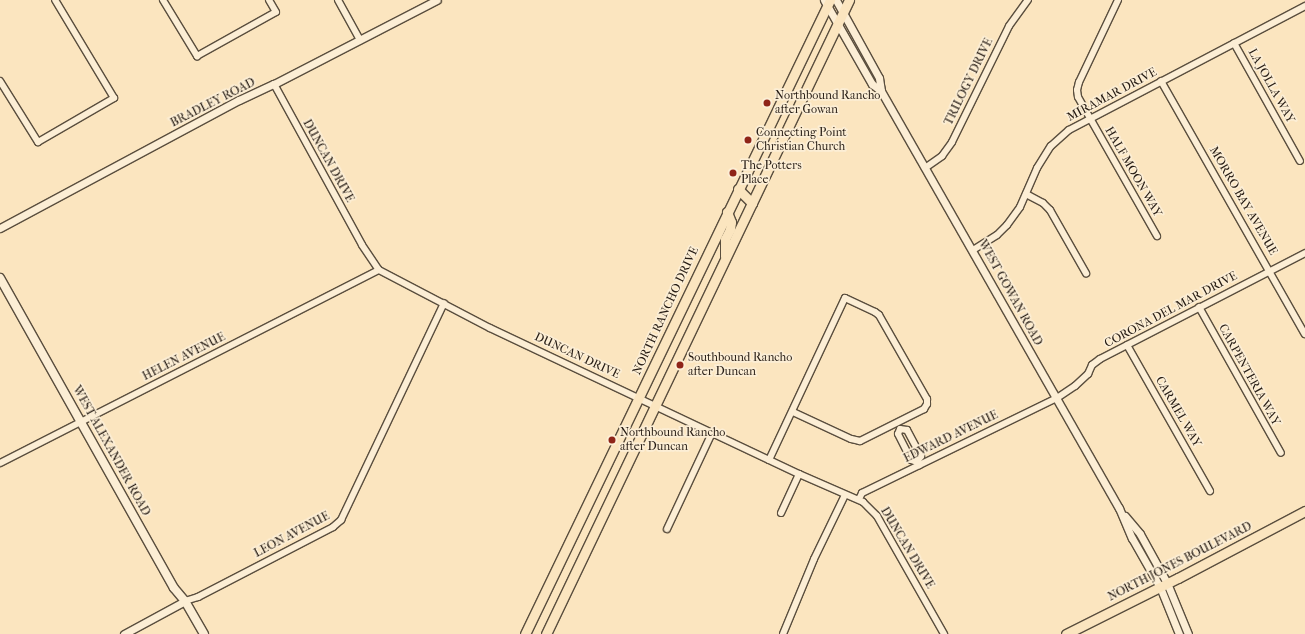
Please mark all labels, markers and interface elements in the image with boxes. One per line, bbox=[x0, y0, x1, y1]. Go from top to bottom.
street label: TRILOGY DRIVE bbox=[942, 36, 996, 128]
street label: LA JOLLA WAY bbox=[1245, 46, 1297, 126]
street label: MIRAMAR DRIVE bbox=[1065, 65, 1159, 125]
street label: BRADLEY ROAD bbox=[168, 75, 258, 131]
place label: Northbound Rancho after Gowan bbox=[775, 89, 880, 117]
marker: Northbound Rancho after Gowan bbox=[762, 98, 772, 108]
street label: DUNCAN DRIVE bbox=[299, 117, 357, 205]
street label: HALF MOON WAY bbox=[1101, 124, 1165, 220]
place label: Connecting Point Christian Church bbox=[756, 126, 847, 154]
marker: Connecting Point Christian Church bbox=[743, 135, 753, 145]
street label: MORRO BAY AVENUE bbox=[1206, 144, 1280, 258]
place label: The Potters Place bbox=[741, 159, 802, 187]
marker: The Potters Place bbox=[728, 168, 738, 178]
street label: WEST GOWAN ROAD bbox=[975, 238, 1045, 348]
street label: NORTH RANCHO DRIVE bbox=[630, 245, 702, 377]
street label: CORONA DEL MAR DRIVE bbox=[1102, 269, 1240, 351]
street label: CARPENTERIA WAY bbox=[1215, 322, 1283, 428]
street label: HELEN AVENUE bbox=[140, 330, 228, 384]
street label: DUNCAN DRIVE bbox=[532, 330, 622, 382]
place label: Southbound Rancho after Duncan bbox=[688, 351, 792, 379]
marker: Southbound Rancho after Duncan bbox=[675, 360, 685, 370]
street label: CARMEL WAY bbox=[1152, 374, 1204, 450]
street label: WEST ALEXANDER ROAD bbox=[69, 383, 153, 519]
street label: EDWARD AVENUE bbox=[901, 408, 1001, 466]
place label: Northbound Rancho after Duncan bbox=[620, 426, 725, 454]
marker: Northbound Rancho after Duncan bbox=[607, 435, 617, 445]
street label: DUNCAN DRIVE bbox=[877, 505, 937, 591]
street label: LEON AVENUE bbox=[252, 509, 332, 561]
street label: NORTH JONES BOULEVARD bbox=[1106, 519, 1254, 605]

